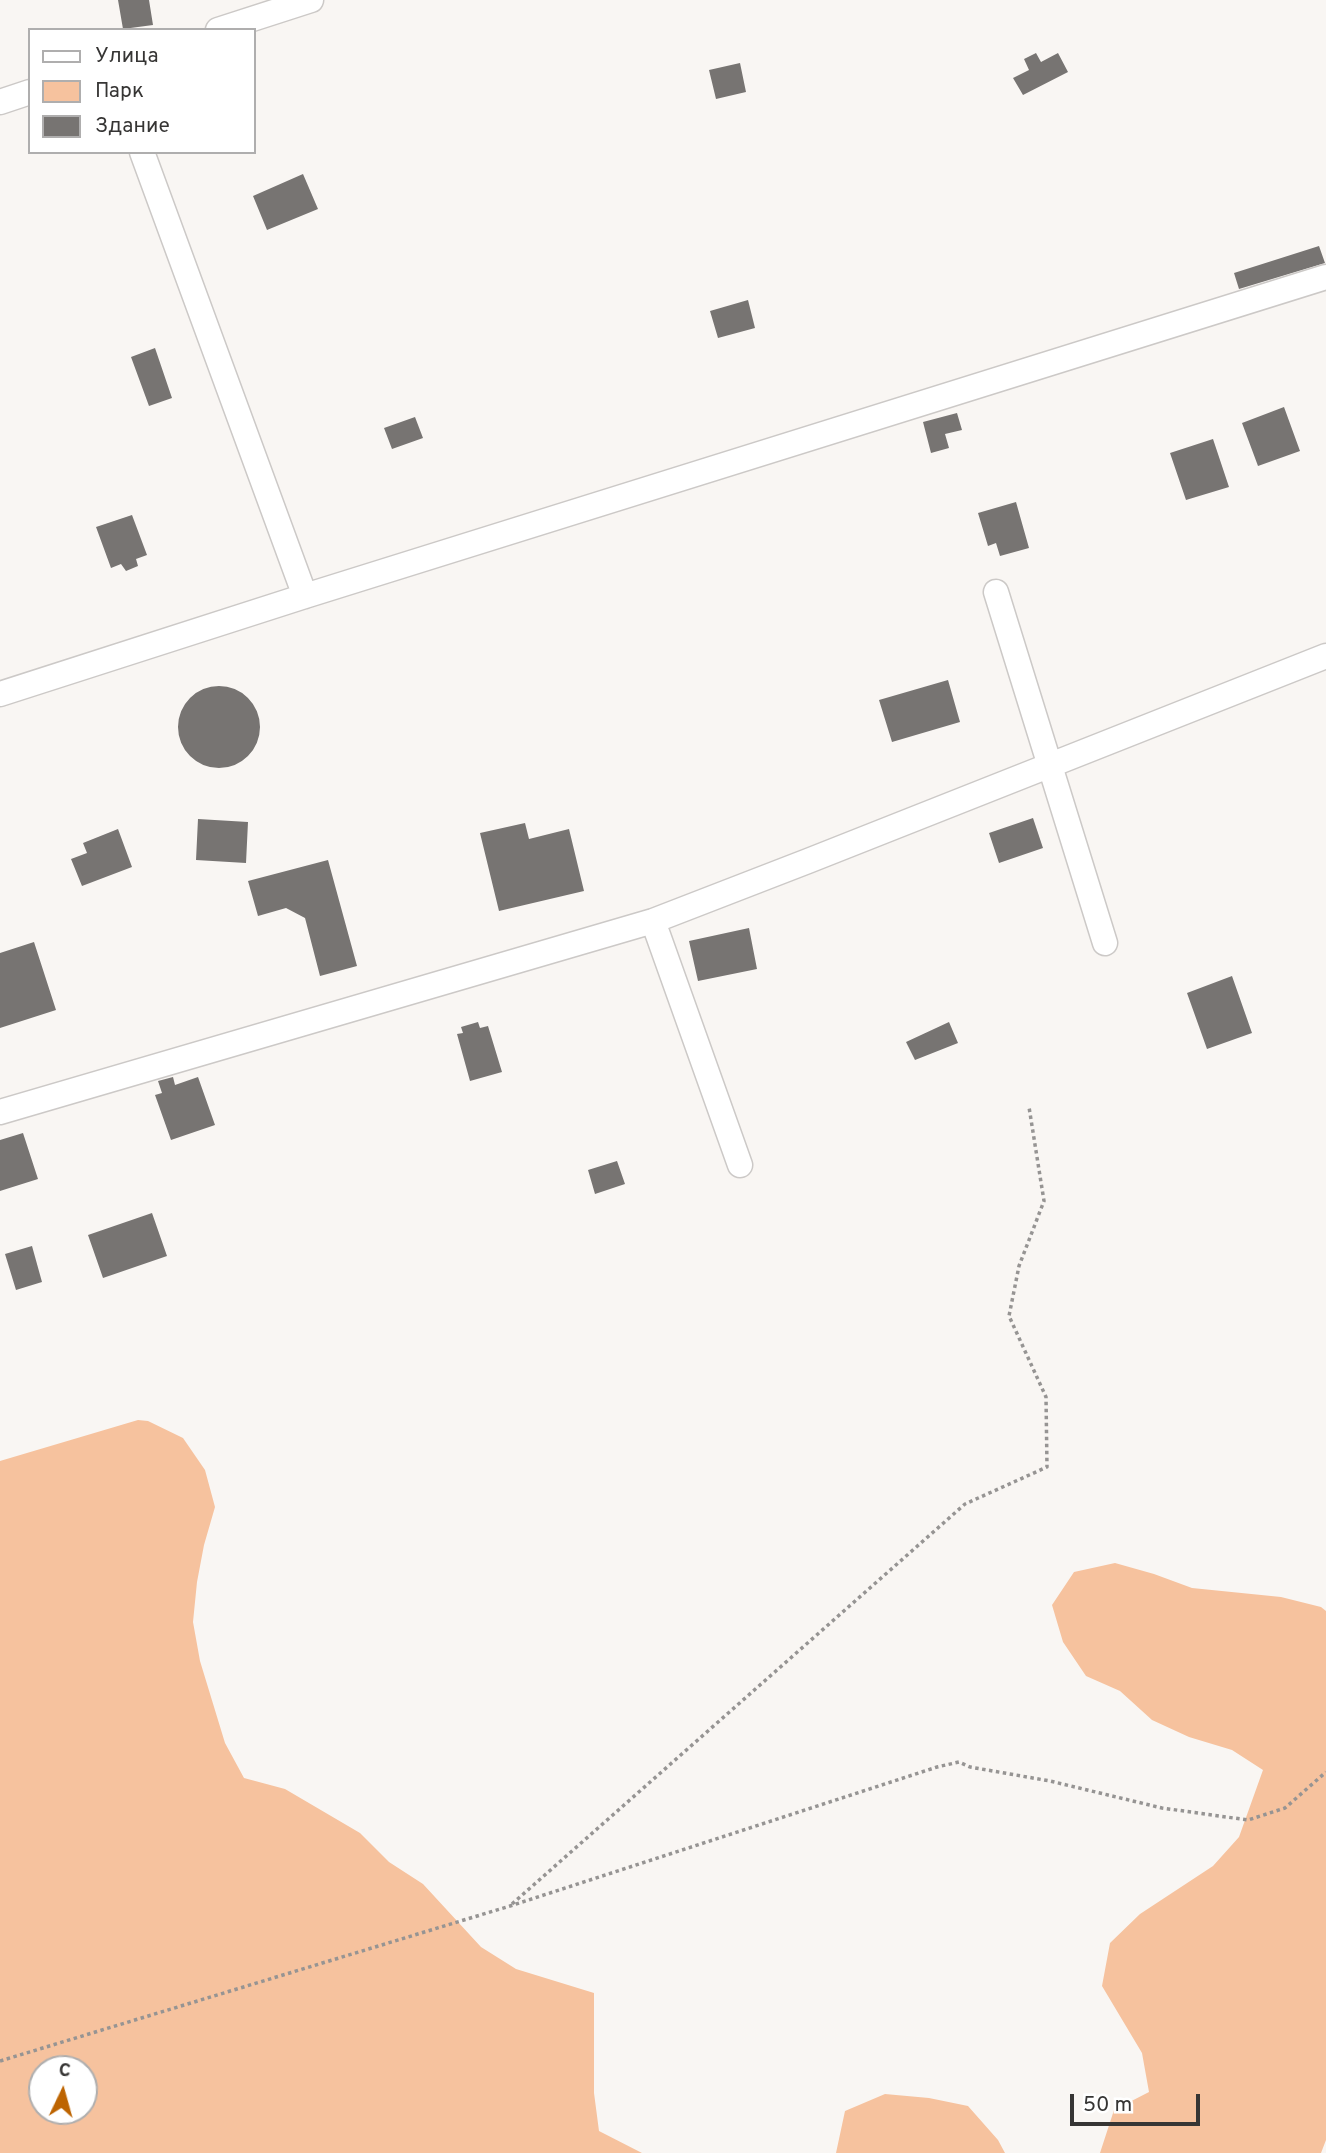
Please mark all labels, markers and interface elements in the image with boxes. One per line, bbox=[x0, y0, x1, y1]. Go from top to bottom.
legend bbox=[28, 28, 256, 154]
text: Улица bbox=[95, 43, 159, 70]
text: Парк bbox=[95, 78, 144, 105]
text: Здание bbox=[95, 113, 170, 140]
north arrow bbox=[28, 2055, 98, 2125]
text: С bbox=[58, 2059, 72, 2084]
scale bar bbox=[1074, 2080, 1204, 2124]
text: 50 m bbox=[1083, 2092, 1132, 2119]

